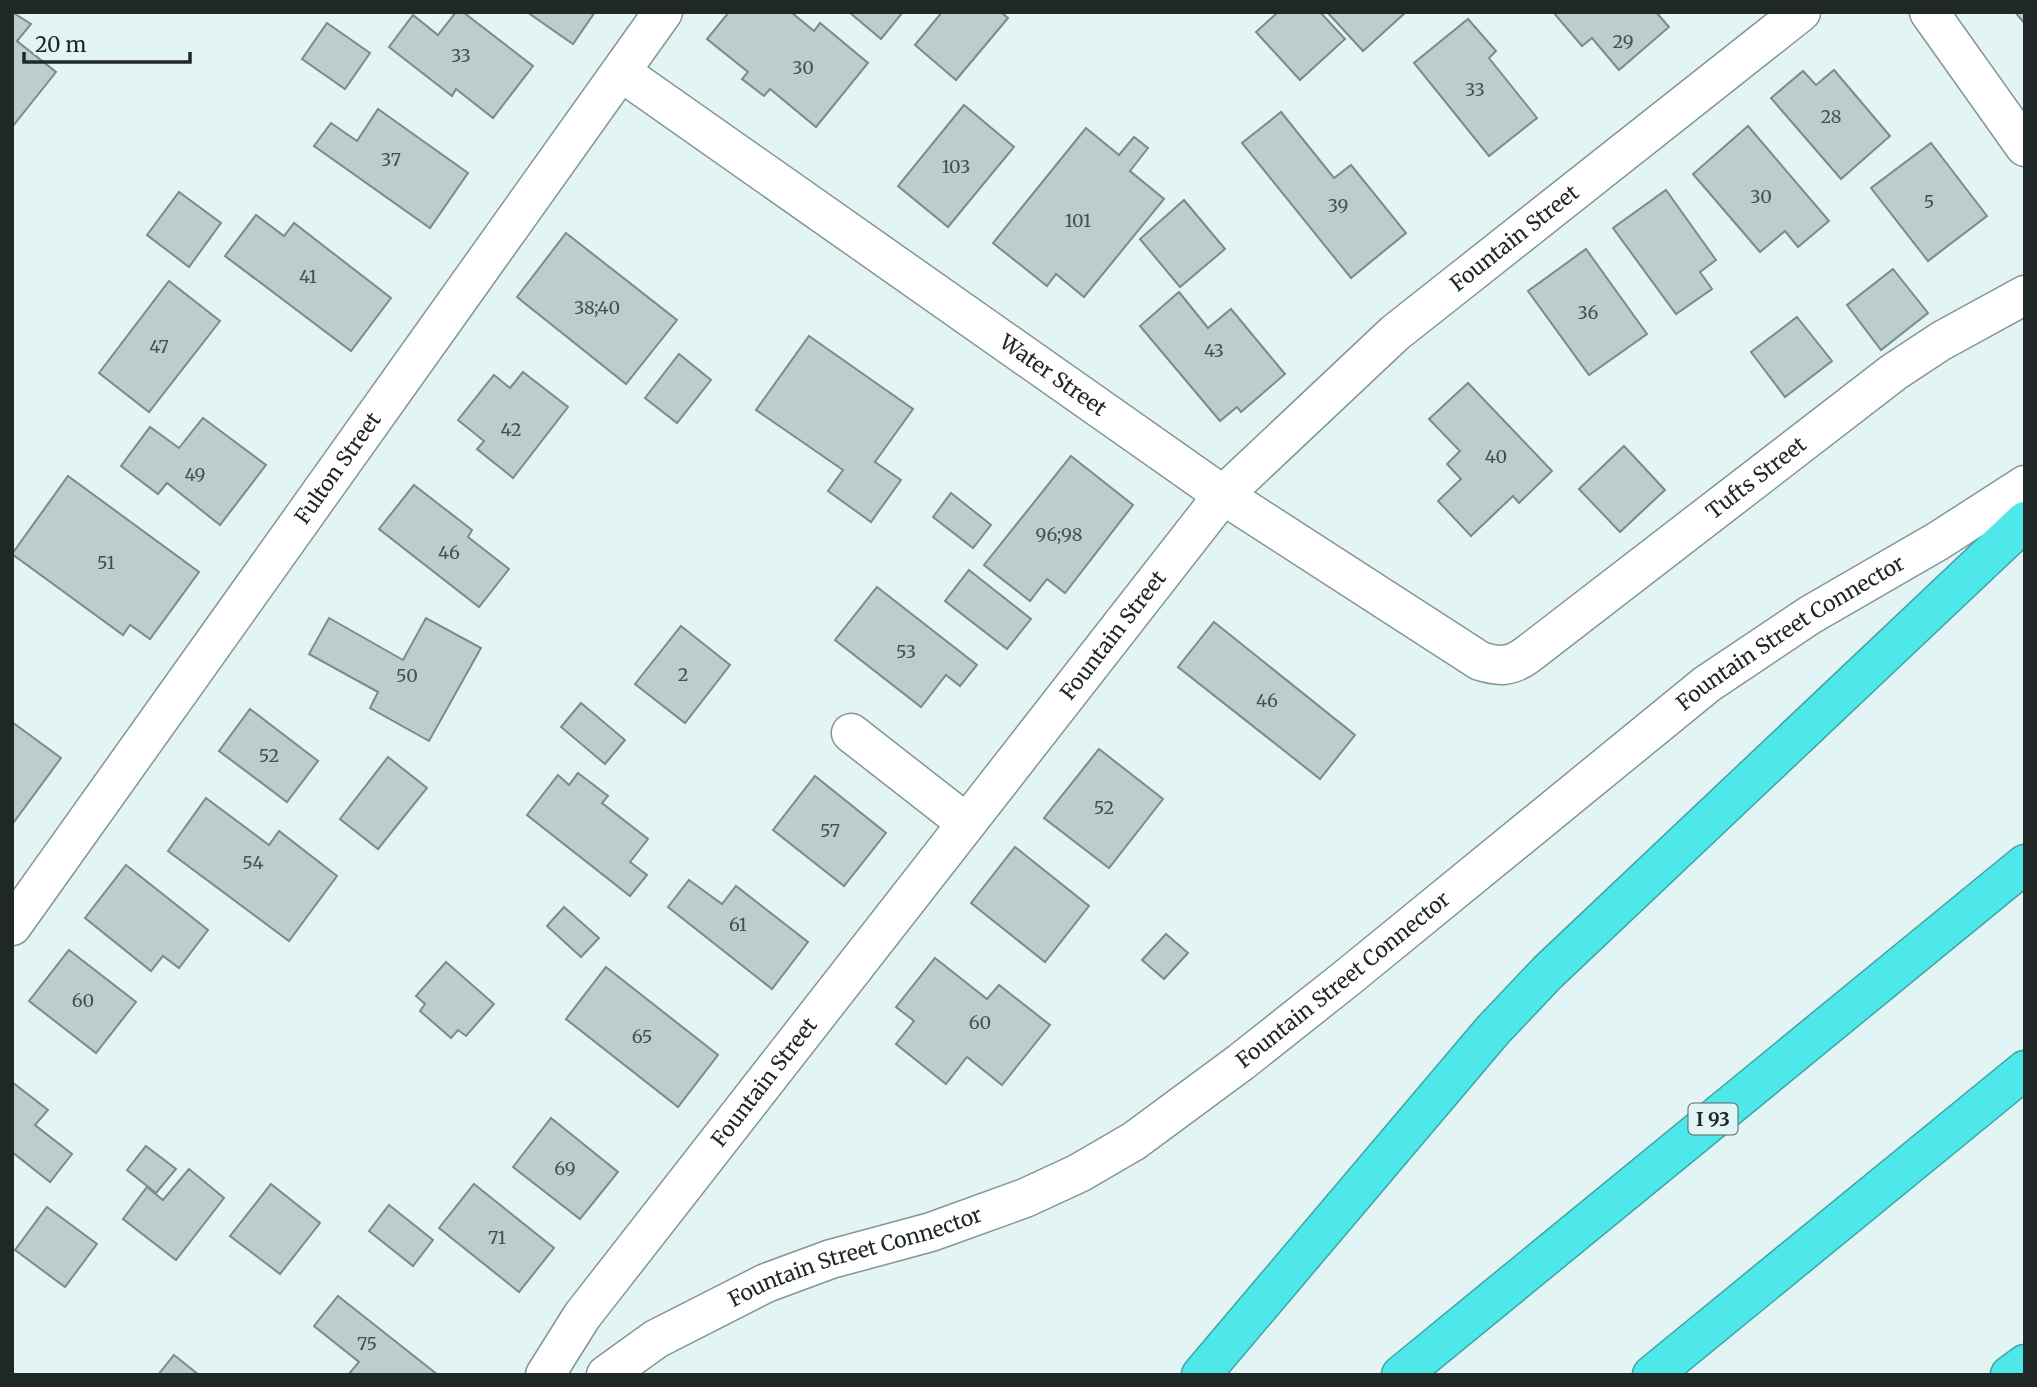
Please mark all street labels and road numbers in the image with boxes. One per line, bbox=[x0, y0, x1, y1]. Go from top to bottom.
street label: Fountain Street bbox=[1445, 179, 1584, 297]
street label: Water Street bbox=[994, 328, 1112, 422]
street label: Fulton Street bbox=[289, 407, 387, 529]
street label: Tufts Street bbox=[1700, 431, 1812, 525]
street label: Fountain Street Connector bbox=[1671, 549, 1909, 716]
street label: Fountain Street bbox=[1054, 565, 1172, 705]
street label: Fountain Street Connector bbox=[1231, 886, 1455, 1074]
street label: Fountain Street bbox=[705, 1012, 823, 1152]
road number: I 93 bbox=[1688, 1104, 1738, 1134]
street label: Fountain Street Connector bbox=[724, 1201, 986, 1313]

